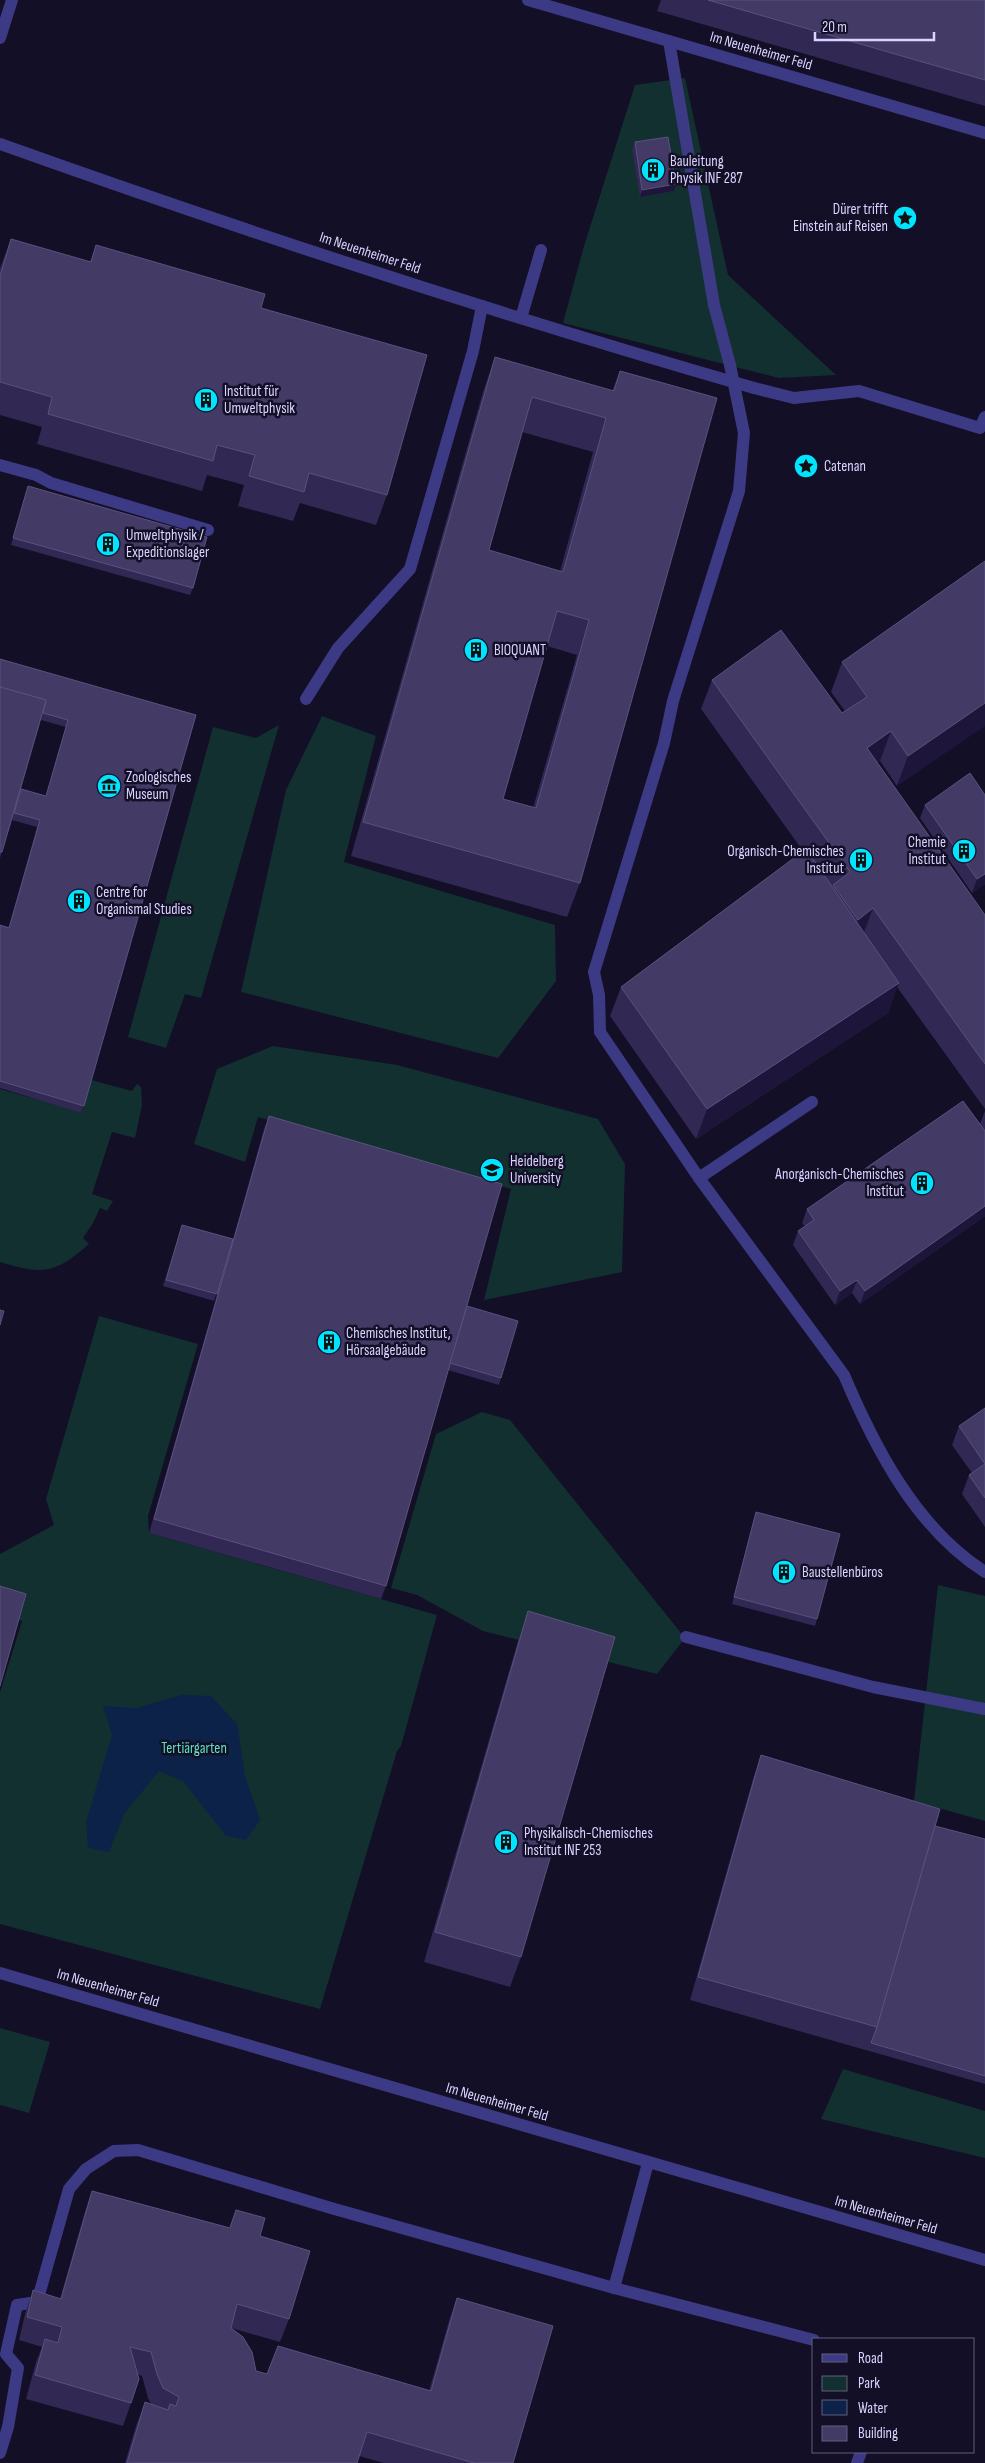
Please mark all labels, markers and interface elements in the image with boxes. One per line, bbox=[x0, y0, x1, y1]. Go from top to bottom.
scale bar bbox=[815, 10, 934, 42]
text: 20 m bbox=[822, 18, 847, 37]
street label: Im Neuenheimer Feld bbox=[708, 27, 814, 75]
place label: Bauleitung Physik INF 287 bbox=[670, 152, 742, 188]
building icon: Bauleitung Physik INF 287 bbox=[640, 157, 666, 183]
place label: Dürer trifft Einstein auf Reisen bbox=[793, 200, 888, 236]
place icon: Dürer trifft Einstein auf Reisen bbox=[892, 205, 918, 231]
street label: Im Neuenheimer Feld bbox=[317, 228, 423, 278]
place label: Institut für Umweltphysik bbox=[224, 382, 295, 418]
building icon: Institut für Umweltphysik bbox=[193, 387, 219, 413]
place icon: Catenan bbox=[793, 453, 819, 479]
place label: Catenan bbox=[824, 457, 866, 476]
place label: Umweltphysik / Expeditionslager bbox=[126, 526, 210, 562]
building icon: Umweltphysik / Expeditionslager bbox=[95, 531, 121, 557]
building icon: BIOQUANT bbox=[463, 637, 489, 663]
place label: BIOQUANT bbox=[494, 641, 546, 660]
place label: Zoologisches Museum bbox=[126, 768, 191, 804]
museum icon: Zoologisches Museum bbox=[96, 773, 122, 799]
place label: Chemie Institut bbox=[908, 833, 946, 869]
building icon: Chemie Institut bbox=[951, 838, 977, 864]
place label: Organisch-Chemisches Institut bbox=[727, 842, 844, 878]
building icon: Organisch-Chemisches Institut bbox=[848, 847, 874, 873]
place label: Centre for Organismal Studies bbox=[96, 883, 192, 919]
building icon: Centre for Organismal Studies bbox=[66, 888, 92, 914]
place label: Heidelberg University bbox=[510, 1152, 564, 1188]
school or university icon: Heidelberg University bbox=[479, 1157, 505, 1183]
place label: Anorganisch-Chemisches Institut bbox=[774, 1165, 904, 1201]
building icon: Anorganisch-Chemisches Institut bbox=[909, 1170, 935, 1196]
place label: Chemisches Institut, Hörsaalgebäude bbox=[346, 1324, 451, 1360]
building icon: Chemisches Institut, Hörsaalgebäude bbox=[316, 1329, 342, 1355]
building icon: Baustellenbüros bbox=[771, 1559, 797, 1585]
place label: Baustellenbüros bbox=[802, 1563, 883, 1582]
park label: Tertiärgarten bbox=[161, 1739, 227, 1758]
place label: Physikalisch-Chemisches Institut INF 253 bbox=[524, 1824, 653, 1860]
building icon: Physikalisch-Chemisches Institut INF 253 bbox=[493, 1829, 519, 1855]
street label: Im Neuenheimer Feld bbox=[55, 1964, 161, 2012]
street label: Im Neuenheimer Feld bbox=[444, 2078, 550, 2126]
street label: Im Neuenheimer Feld bbox=[833, 2191, 939, 2239]
legend bbox=[812, 2338, 975, 2453]
text: Road bbox=[858, 2349, 883, 2368]
text: Park bbox=[858, 2374, 880, 2393]
text: Water bbox=[858, 2399, 889, 2418]
text: Building bbox=[858, 2424, 898, 2443]

